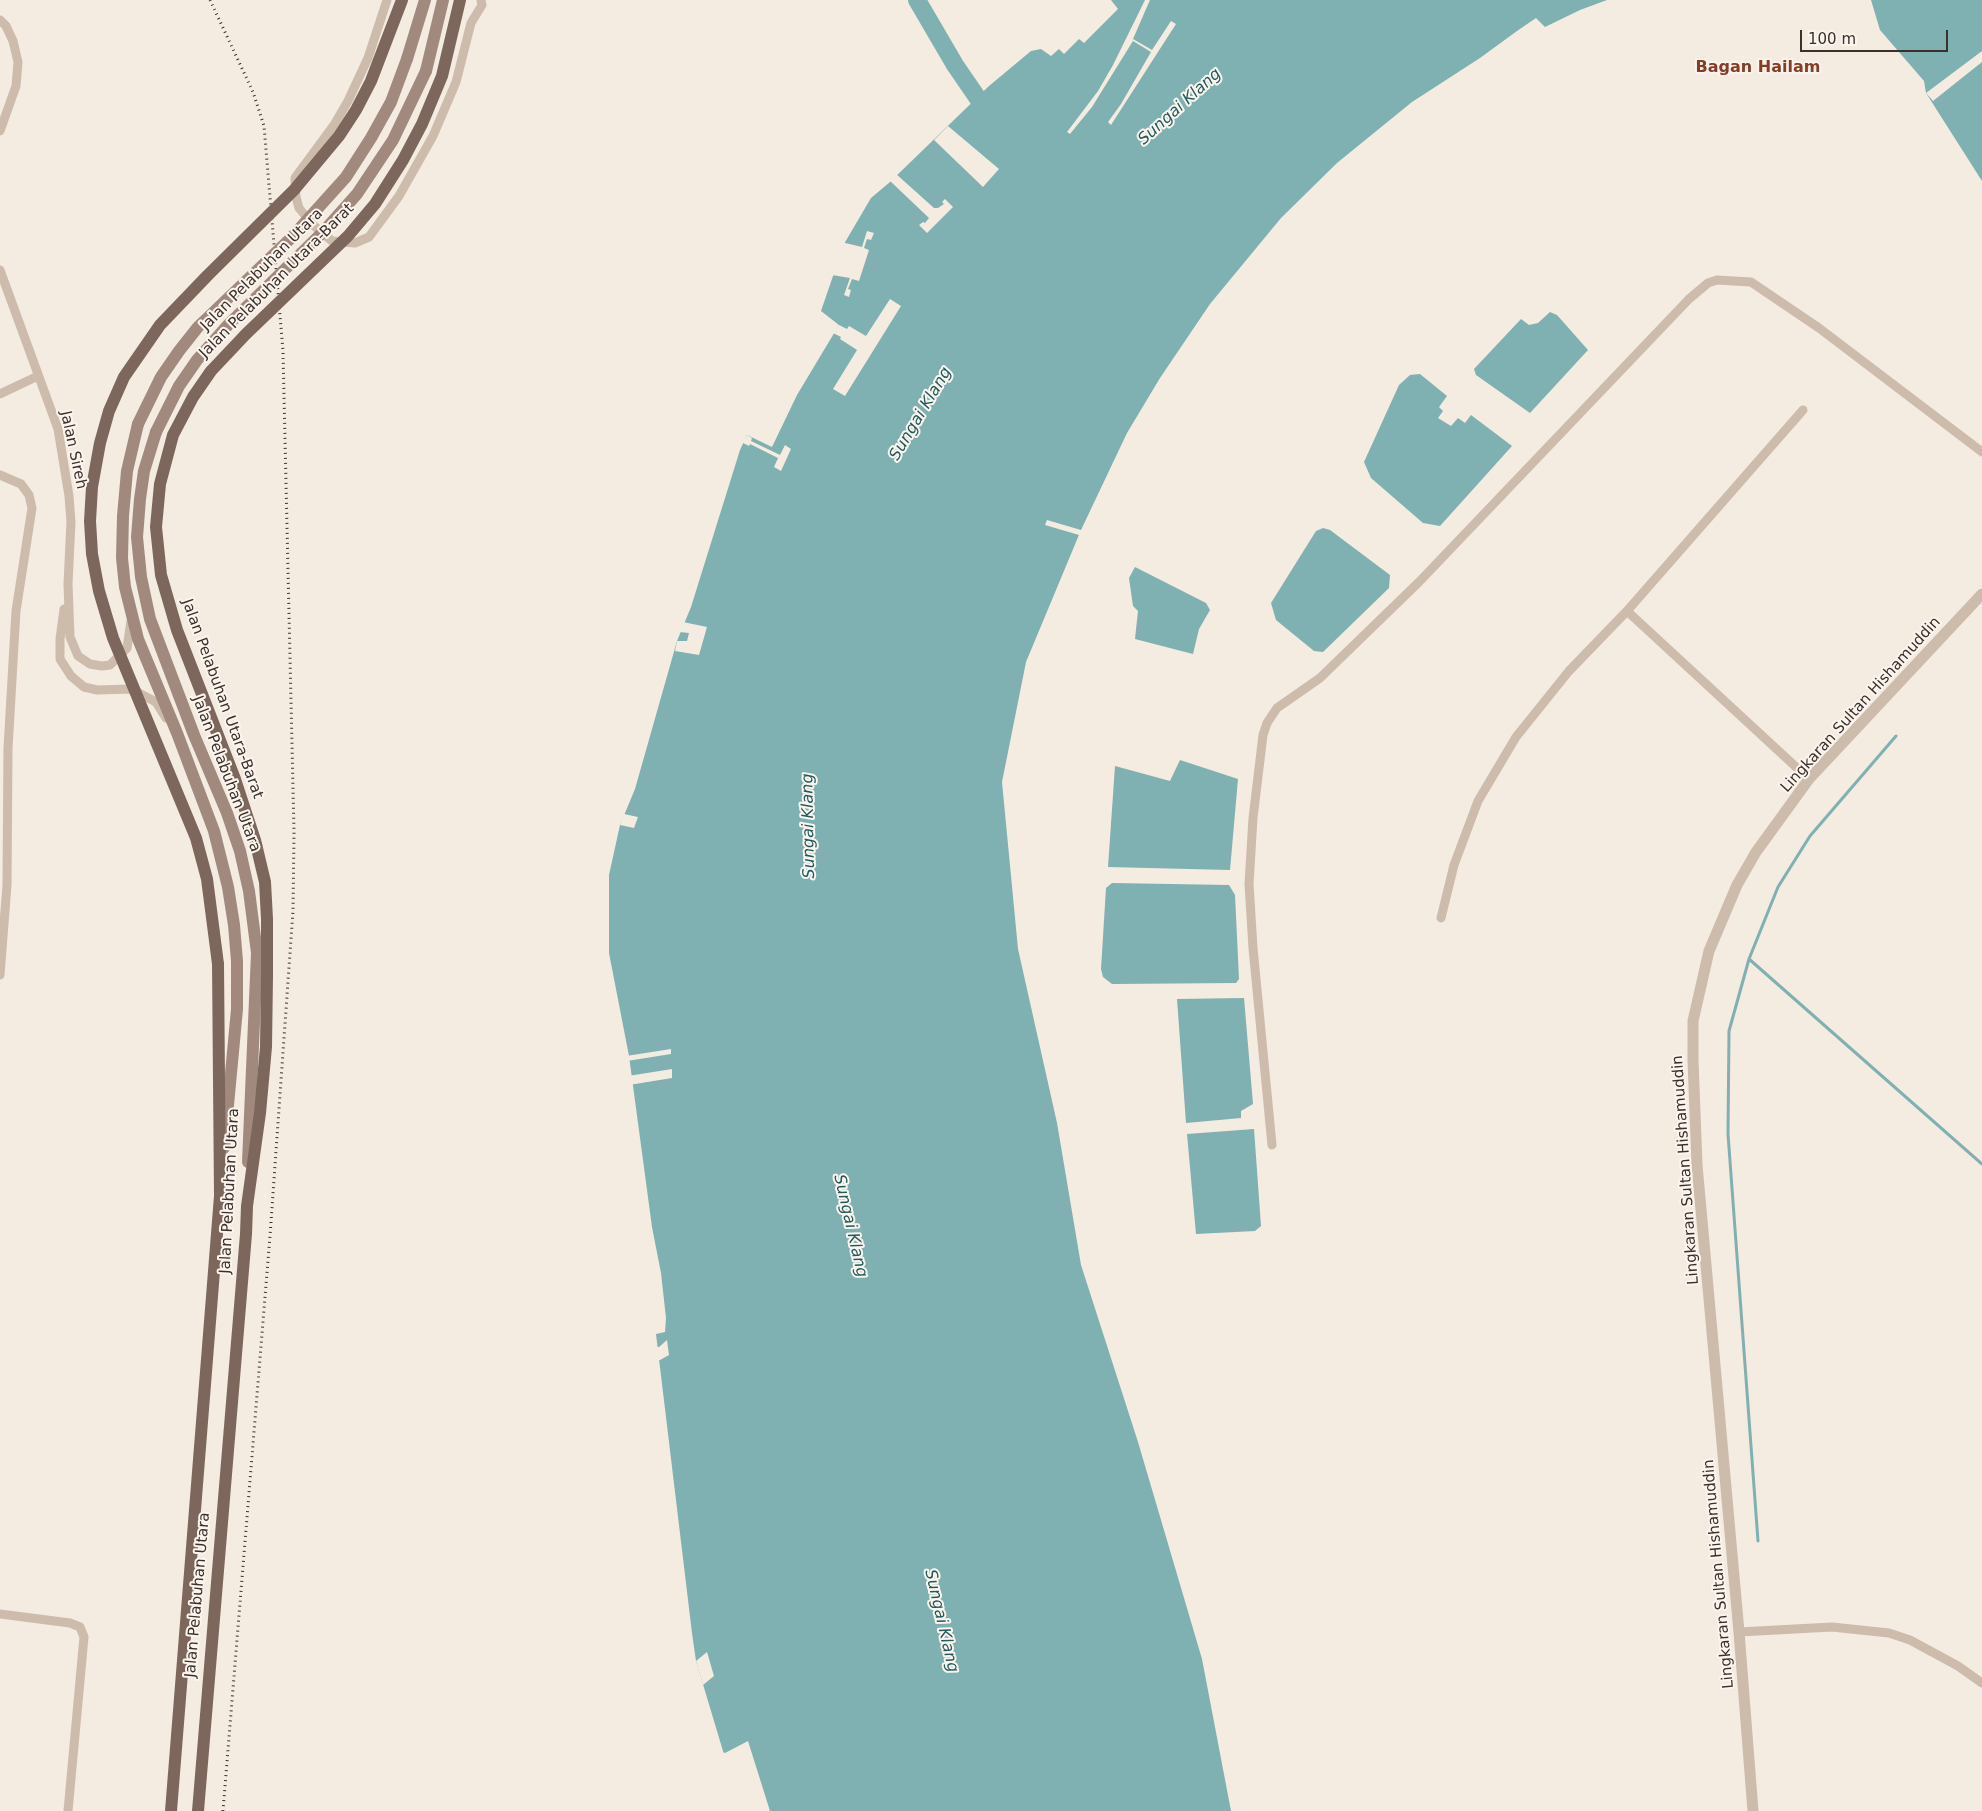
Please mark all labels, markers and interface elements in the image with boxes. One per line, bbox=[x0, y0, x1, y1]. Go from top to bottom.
scale bar bbox=[1802, 20, 1950, 52]
text: 100 m bbox=[1808, 30, 1856, 48]
district label: Bagan Hailam bbox=[1696, 58, 1820, 78]
water label: Sungai Klang bbox=[1135, 65, 1225, 149]
street label: Jalan Pelabuhan Utara-Barat bbox=[196, 200, 358, 362]
street label: Jalan Pelabuhan Utara bbox=[197, 205, 327, 335]
water label: Sungai Klang bbox=[886, 364, 956, 464]
street label: Jalan Sireh bbox=[56, 409, 90, 491]
street label: Jalan Pelabuhan Utara-Barat bbox=[177, 597, 267, 801]
street label: Lingkaran Sultan Hishamuddin bbox=[1777, 613, 1945, 797]
street label: Jalan Pelabuhan Utara bbox=[188, 693, 264, 855]
water label: Sungai Klang bbox=[798, 773, 820, 879]
street label: Lingkaran Sultan Hishamuddin bbox=[1669, 1055, 1703, 1285]
street label: Jalan Pelabuhan Utara bbox=[217, 1108, 243, 1274]
water label: Sungai Klang bbox=[829, 1173, 871, 1279]
street label: Lingkaran Sultan Hishamuddin bbox=[1700, 1459, 1738, 1689]
street label: Jalan Pelabuhan Utara bbox=[182, 1512, 214, 1678]
water label: Sungai Klang bbox=[920, 1568, 962, 1674]

